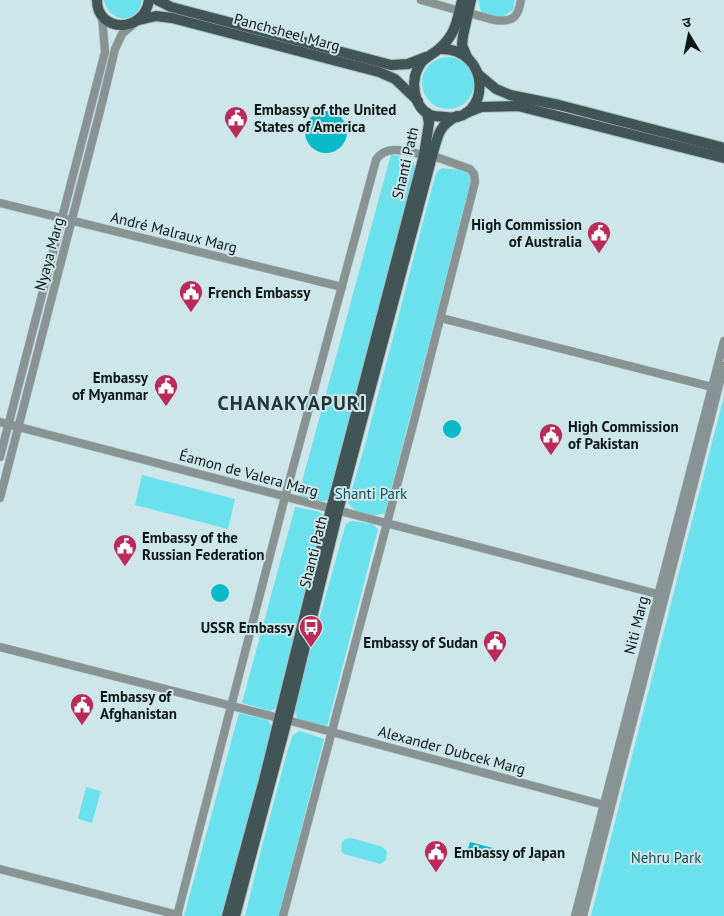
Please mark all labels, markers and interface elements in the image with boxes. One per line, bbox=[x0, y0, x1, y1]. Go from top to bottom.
street label: Panchsheel Marg bbox=[232, 9, 342, 55]
north arrow bbox=[664, 10, 714, 60]
text: उ bbox=[681, 12, 693, 32]
place label: Embassy of the United States of America bbox=[254, 100, 396, 136]
public building icon: Embassy of the United States of America bbox=[223, 105, 249, 139]
street label: Shanti Path bbox=[387, 125, 423, 201]
street label: André Malraux Marg bbox=[109, 207, 239, 257]
street label: Nyaya Marg bbox=[30, 215, 68, 293]
place label: High Commission of Australia bbox=[471, 215, 582, 251]
public building icon: High Commission of Australia bbox=[586, 220, 612, 254]
public building icon: French Embassy bbox=[178, 279, 204, 313]
place label: French Embassy bbox=[208, 283, 311, 302]
place label: Embassy of Myanmar bbox=[72, 368, 149, 404]
public building icon: Embassy of Myanmar bbox=[153, 373, 179, 407]
district label: CHANAKYAPURI bbox=[217, 390, 367, 416]
place label: High Commission of Pakistan bbox=[568, 417, 679, 453]
public building icon: High Commission of Pakistan bbox=[538, 422, 564, 456]
street label: Éamon de Valera Marg bbox=[177, 445, 321, 501]
park label: Shanti Park bbox=[335, 484, 408, 503]
street label: Shanti Path bbox=[295, 514, 331, 590]
place label: Embassy of the Russian Federation bbox=[142, 528, 264, 564]
public building icon: Embassy of the Russian Federation bbox=[112, 533, 138, 567]
street label: Niti Marg bbox=[620, 594, 652, 656]
bus stop icon: USSR Embassy bbox=[298, 614, 324, 648]
place label: USSR Embassy bbox=[201, 618, 295, 637]
public building icon: Embassy of Sudan bbox=[482, 629, 508, 663]
place label: Embassy of Sudan bbox=[363, 633, 478, 652]
place label: Embassy of Afghanistan bbox=[100, 687, 177, 723]
public building icon: Embassy of Afghanistan bbox=[69, 692, 95, 726]
street label: Alexander Dubcek Marg bbox=[376, 721, 528, 779]
public building icon: Embassy of Japan bbox=[423, 839, 449, 873]
place label: Embassy of Japan bbox=[454, 843, 565, 862]
park label: Nehru Park bbox=[631, 848, 702, 867]

